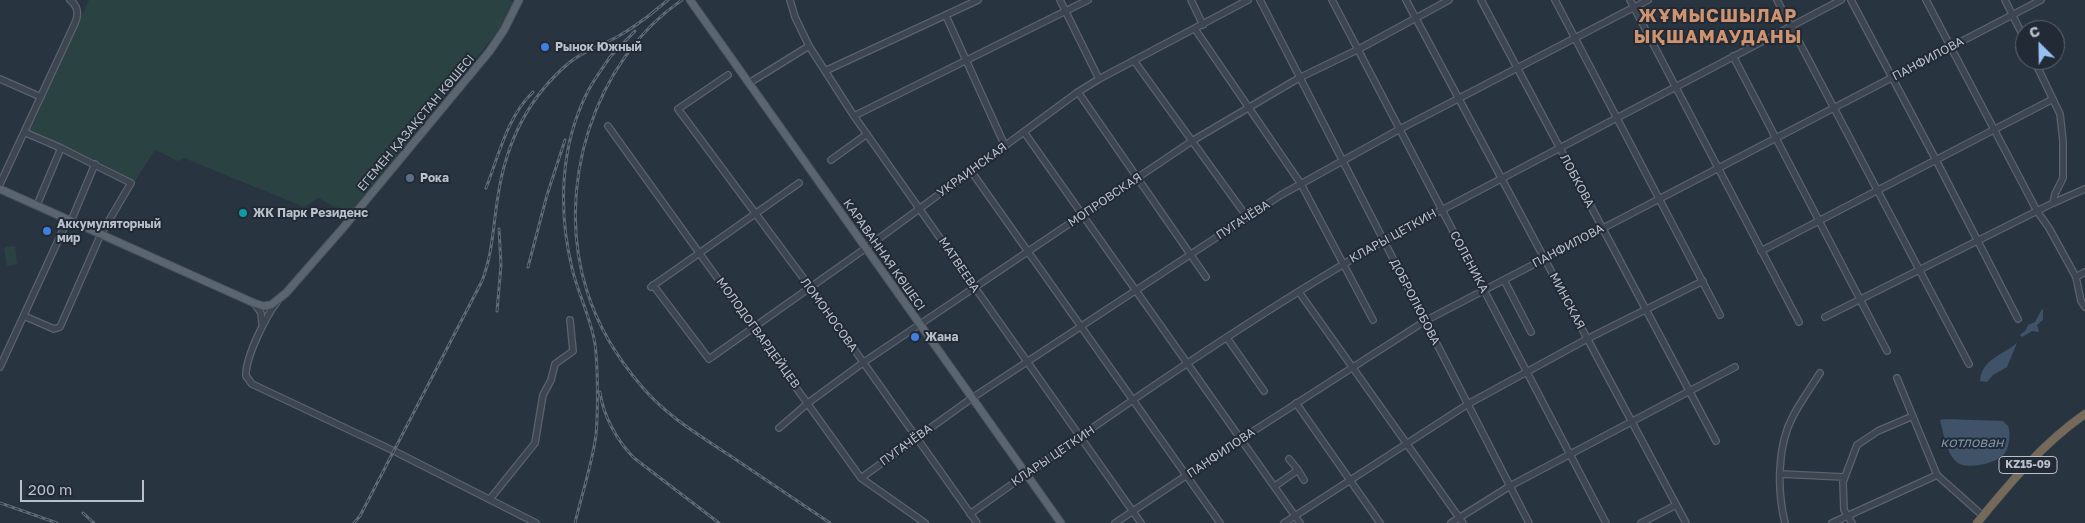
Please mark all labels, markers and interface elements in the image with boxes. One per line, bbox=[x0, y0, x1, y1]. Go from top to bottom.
district label: ЖҰМЫСШЫЛАР ЫҚШАМАУДАНЫ bbox=[1632, 5, 1804, 48]
north arrow bbox=[2015, 20, 2065, 70]
text: С bbox=[2026, 22, 2042, 41]
street label: ПАНФИЛОВА bbox=[1890, 34, 1966, 84]
place label: Рынок Южный bbox=[555, 40, 642, 54]
marker: Рынок Южный bbox=[539, 41, 551, 53]
street label: ЕГЕМЕН ҚАЗАҚСТАН КӨШЕСІ bbox=[355, 52, 477, 194]
street label: УКРАИНСКАЯ bbox=[934, 140, 1010, 200]
street label: ЛОБКОВА bbox=[1557, 152, 1597, 210]
street label: МОПРОВСКАЯ bbox=[1065, 170, 1145, 230]
place label: Рока bbox=[420, 171, 449, 185]
marker: Рока bbox=[404, 172, 416, 184]
street label: КАРАВАННАЯ КӨШЕСІ bbox=[840, 196, 928, 314]
street label: ПУГАЧЁВА bbox=[1213, 197, 1273, 243]
place label: ЖК Парк Резиденс bbox=[253, 206, 368, 220]
street label: КЛАРЫ ЦЕТКИН bbox=[1347, 206, 1439, 266]
marker: ЖК Парк Резиденс bbox=[237, 207, 249, 219]
place label: Аккумуляторный мир bbox=[57, 217, 161, 245]
street label: ПАНФИЛОВА bbox=[1530, 221, 1606, 271]
marker: Аккумуляторный мир bbox=[41, 225, 53, 237]
street label: СОЛЕНИКА bbox=[1447, 229, 1491, 295]
street label: МАТВЕЕВА bbox=[935, 235, 983, 295]
street label: ДОБРОЛЮБОВА bbox=[1387, 256, 1443, 348]
street label: МИНСКАЯ bbox=[1546, 270, 1588, 332]
street label: МОЛОДОГВАРДЕЙЦЕВ bbox=[713, 275, 803, 391]
street label: ЛОМОНОСОВА bbox=[797, 275, 861, 355]
place label: Жана bbox=[925, 330, 958, 344]
marker: Жана bbox=[909, 331, 921, 343]
street label: ПУГАЧЁВА bbox=[877, 421, 935, 469]
street label: КЛАРЫ ЦЕТКИН bbox=[1009, 423, 1097, 489]
street label: ПАНФИЛОВА bbox=[1184, 425, 1258, 481]
water label: котлован bbox=[1940, 435, 2004, 451]
road number: KZ15-09 bbox=[1999, 456, 2057, 474]
scale bar bbox=[22, 470, 146, 502]
text: 200 m bbox=[28, 480, 72, 498]

